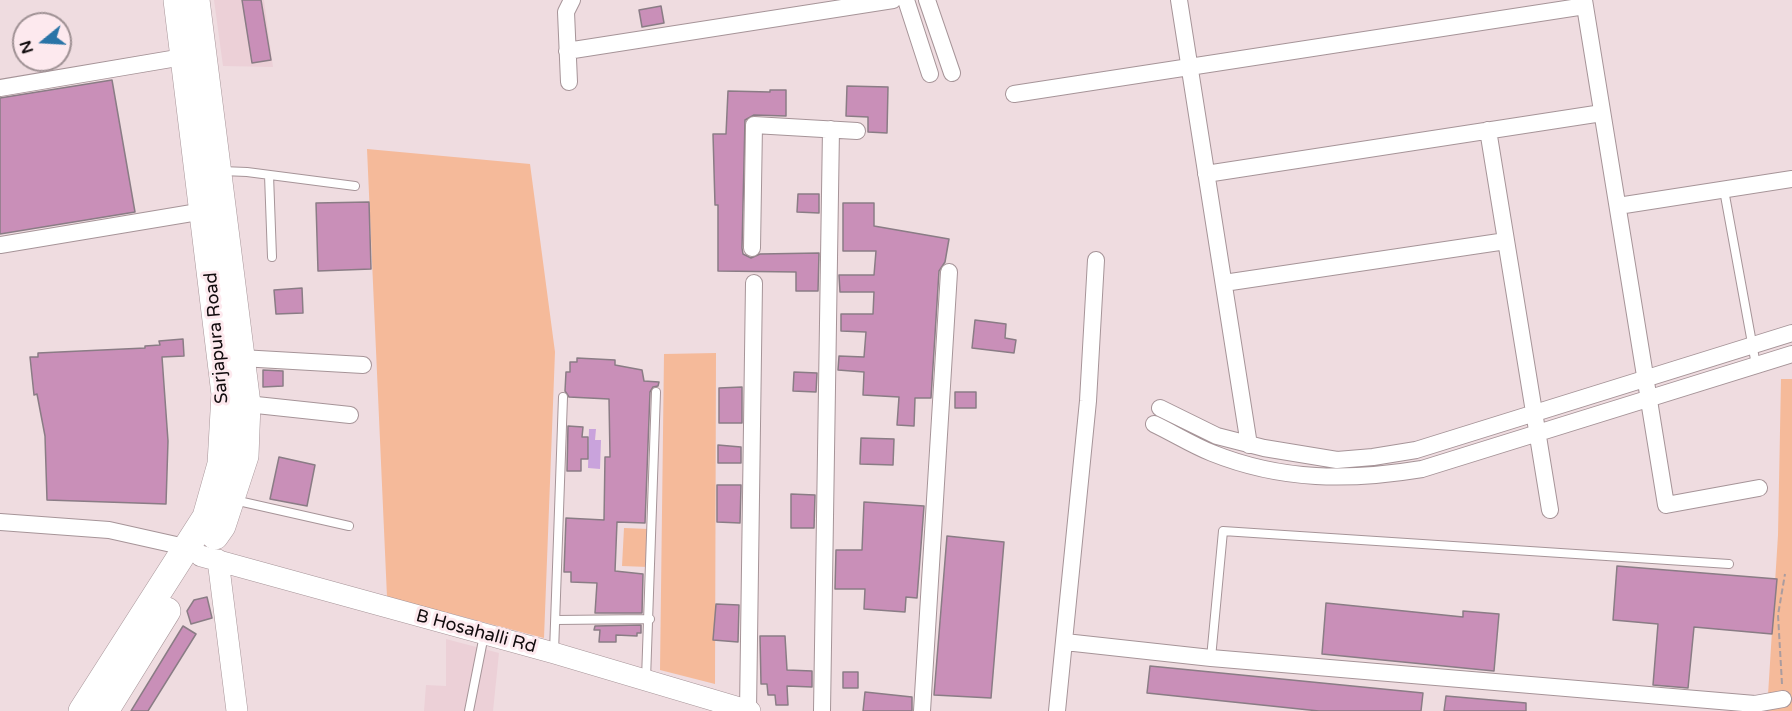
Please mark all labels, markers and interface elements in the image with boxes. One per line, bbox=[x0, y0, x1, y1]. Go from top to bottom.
north arrow bbox=[12, 12, 72, 72]
text: N bbox=[15, 38, 38, 56]
street label: Sarjapura Road bbox=[200, 271, 234, 405]
street label: B Hosahalli Rd bbox=[414, 606, 538, 658]

